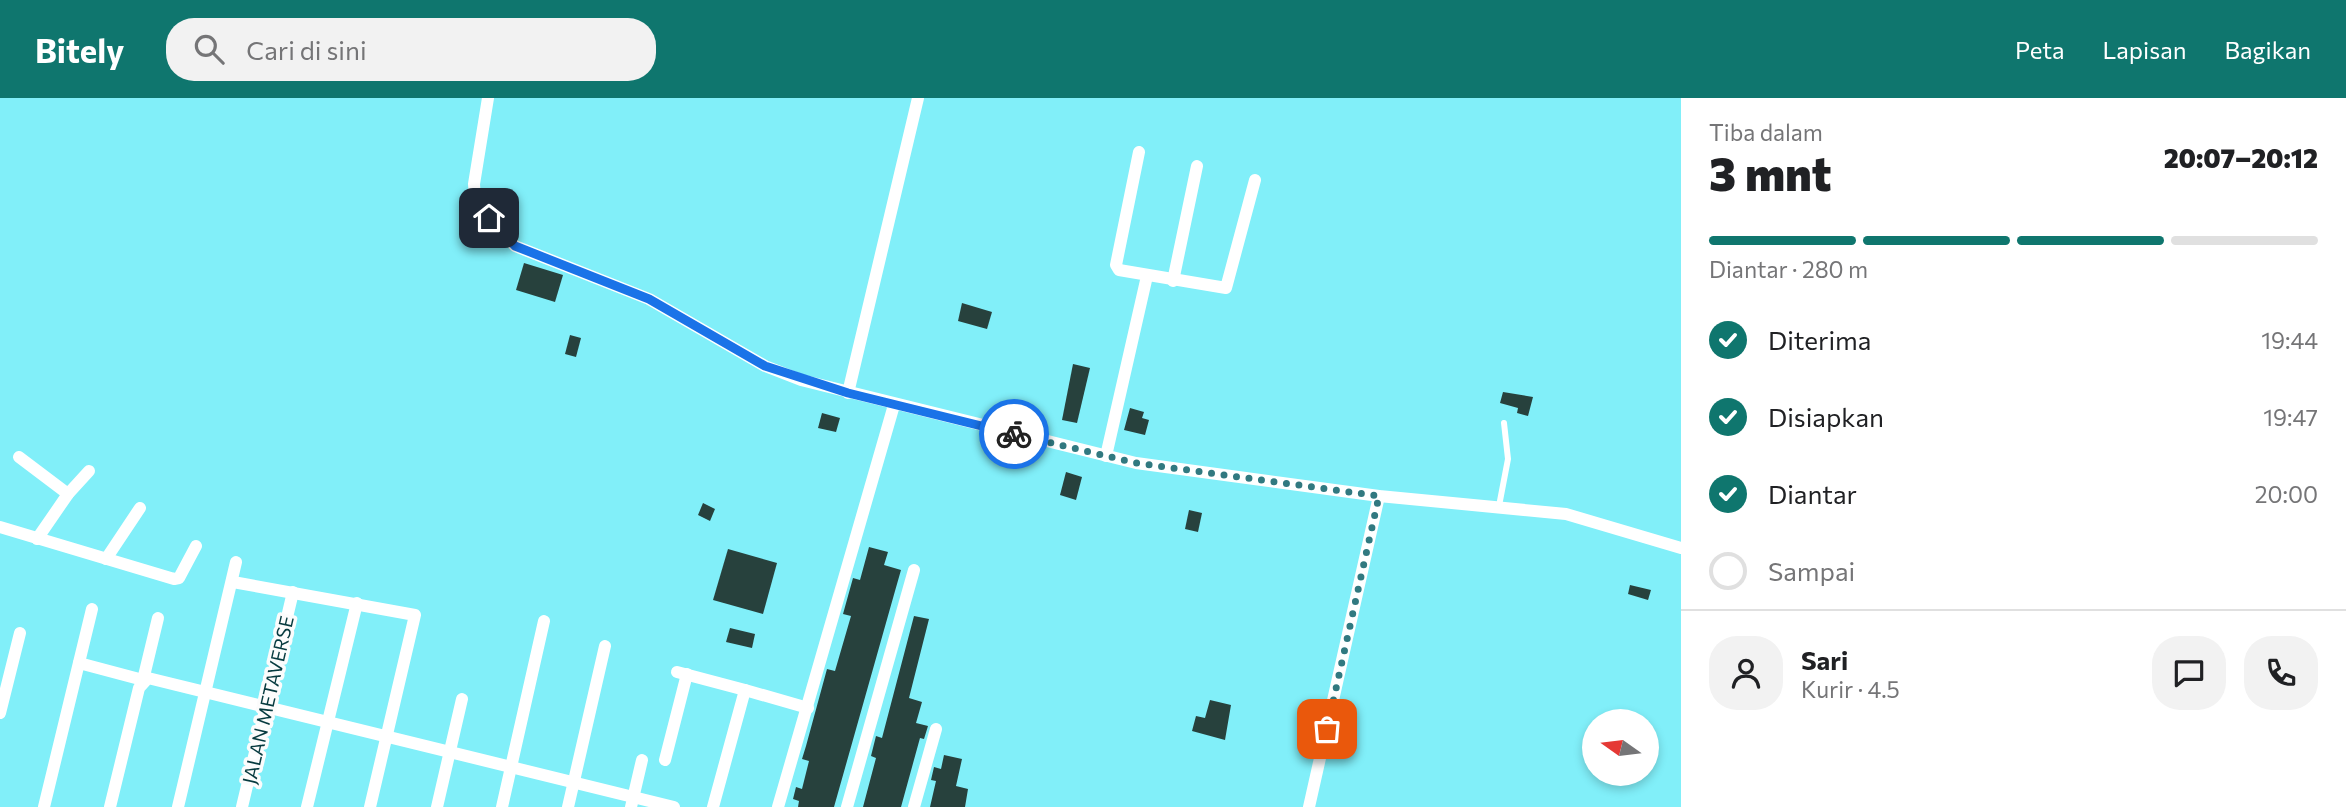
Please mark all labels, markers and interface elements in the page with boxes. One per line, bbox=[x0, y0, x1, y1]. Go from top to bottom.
search box bbox=[166, 18, 656, 81]
text: Bitely bbox=[35, 29, 124, 70]
icon: search bbox=[190, 30, 228, 68]
text: Cari di sini bbox=[246, 34, 367, 65]
text: Peta bbox=[2015, 35, 2065, 64]
text: Lapisan bbox=[2103, 35, 2186, 64]
text: Bagikan bbox=[2224, 35, 2311, 64]
text: Tiba dalam bbox=[1709, 118, 1823, 146]
text: 20:07–20:12 bbox=[2164, 142, 2318, 173]
text: 3 mnt bbox=[1709, 144, 1832, 200]
pin bbox=[459, 188, 519, 248]
icon: home bbox=[470, 199, 508, 237]
text: Diantar · 280 m bbox=[1709, 255, 1868, 283]
icon: check bbox=[1709, 321, 1747, 359]
text: Diterima bbox=[1768, 324, 1871, 355]
text: 19:44 bbox=[2261, 326, 2318, 354]
icon: check bbox=[1709, 398, 1747, 436]
courier bbox=[979, 399, 1049, 469]
text: Disiapkan bbox=[1768, 401, 1884, 432]
text: 19:47 bbox=[2263, 403, 2318, 431]
icon: bike bbox=[995, 415, 1033, 453]
icon: check bbox=[1709, 475, 1747, 513]
text: Diantar bbox=[1768, 478, 1857, 509]
text: 20:00 bbox=[2255, 480, 2318, 508]
text: Sampai bbox=[1768, 555, 1855, 586]
street label: JALAN METAVERSE bbox=[237, 614, 298, 786]
button: person bbox=[1709, 636, 1783, 710]
button: chat bbox=[2152, 636, 2226, 710]
button: phone bbox=[2244, 636, 2318, 710]
text: Sari bbox=[1801, 644, 1848, 675]
text: Kurir · 4.5 bbox=[1801, 675, 1900, 703]
pin bbox=[1297, 699, 1357, 759]
north arrow bbox=[1582, 709, 1659, 786]
map controls bbox=[1582, 709, 1659, 786]
icon: bag bbox=[1308, 710, 1346, 748]

